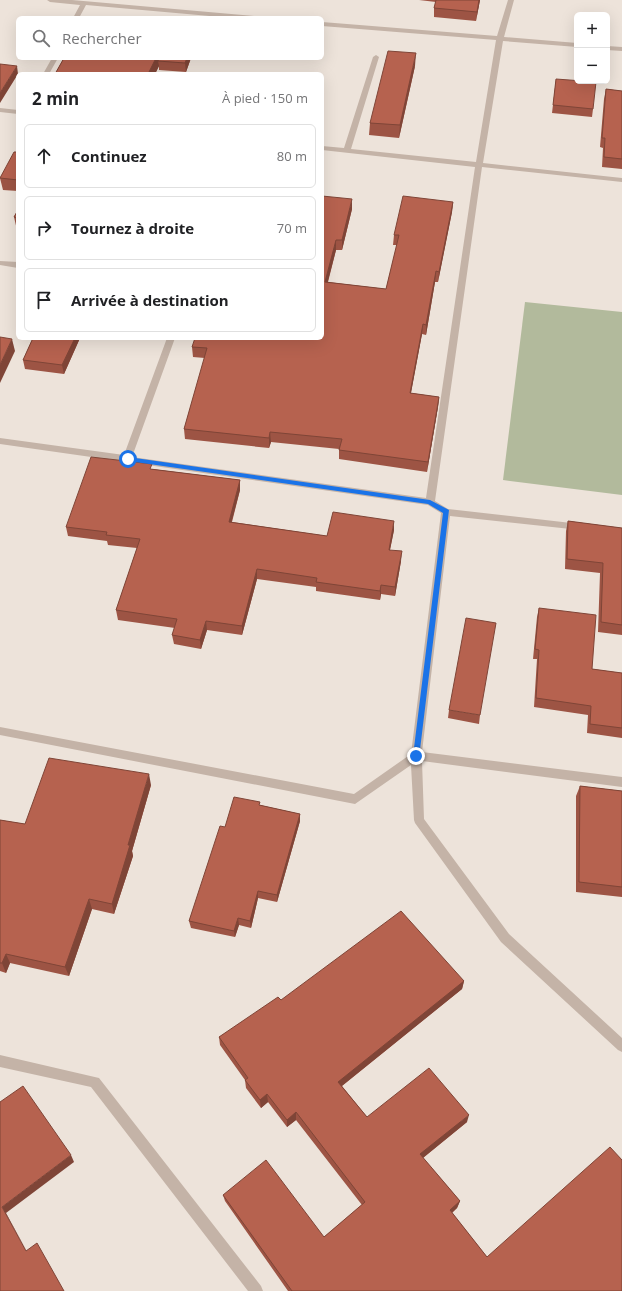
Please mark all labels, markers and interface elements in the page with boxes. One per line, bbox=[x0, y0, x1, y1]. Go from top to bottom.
map controls bbox=[574, 12, 610, 84]
button: + bbox=[574, 12, 610, 48]
search box bbox=[16, 16, 324, 60]
icon: search bbox=[30, 27, 52, 49]
text: Rechercher bbox=[62, 28, 142, 48]
button: − bbox=[574, 48, 610, 84]
text: 2 min bbox=[32, 87, 79, 110]
text: À pied · 150 m bbox=[222, 89, 308, 107]
icon: ahead bbox=[33, 145, 55, 167]
text: Continuez bbox=[71, 146, 147, 166]
text: 80 m bbox=[277, 147, 307, 165]
icon: right bbox=[33, 217, 55, 239]
text: Tournez à droite bbox=[71, 218, 194, 238]
text: 70 m bbox=[277, 219, 307, 237]
icon: arrive bbox=[33, 289, 55, 311]
text: Arrivée à destination bbox=[71, 290, 229, 310]
route start bbox=[119, 450, 137, 468]
route end bbox=[407, 747, 425, 765]

